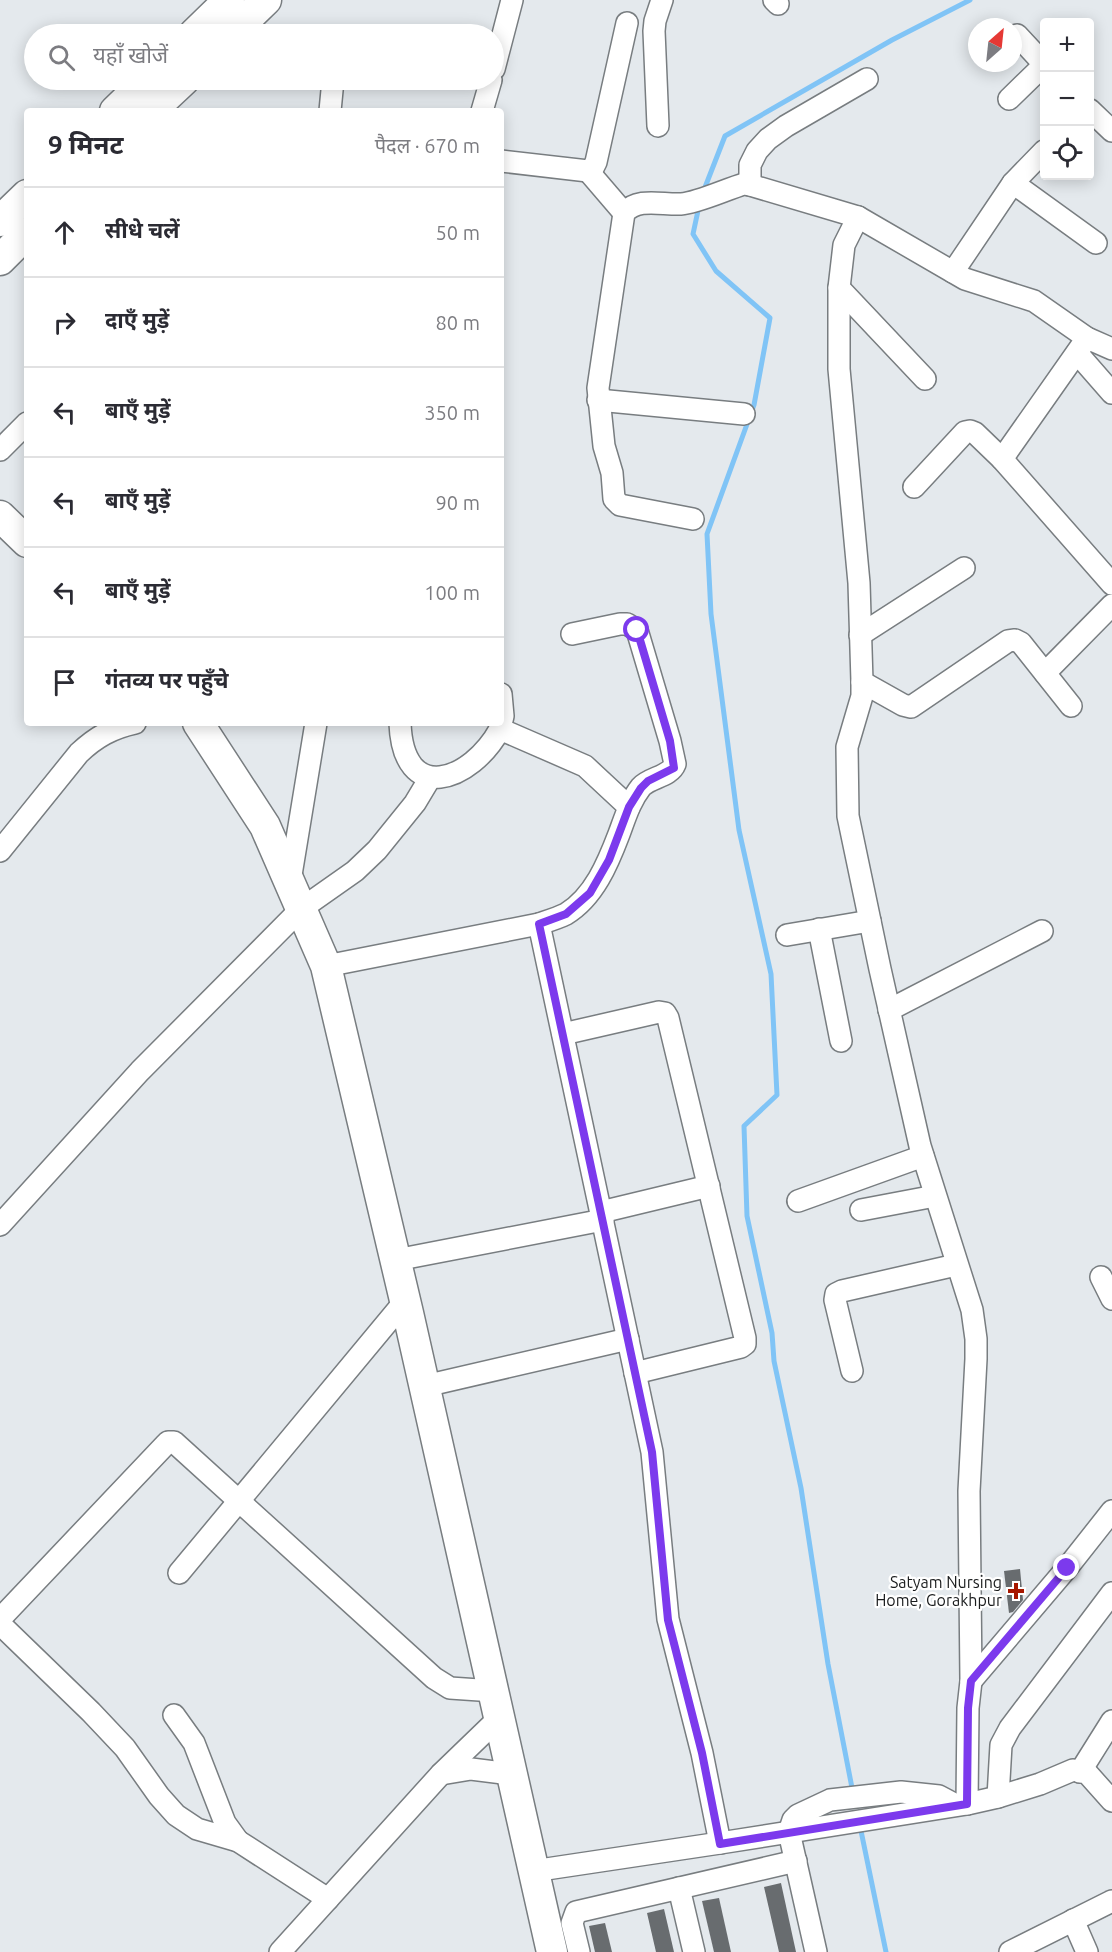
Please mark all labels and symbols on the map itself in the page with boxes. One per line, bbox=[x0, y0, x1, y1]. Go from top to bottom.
north arrow bbox=[968, 18, 1022, 72]
route start bbox=[623, 616, 649, 642]
route end bbox=[1053, 1554, 1079, 1580]
place label: Satyam Nursing Home, Gorakhpur bbox=[875, 1573, 1002, 1609]
marker: Satyam Nursing Home, Gorakhpur bbox=[1007, 1582, 1025, 1600]

